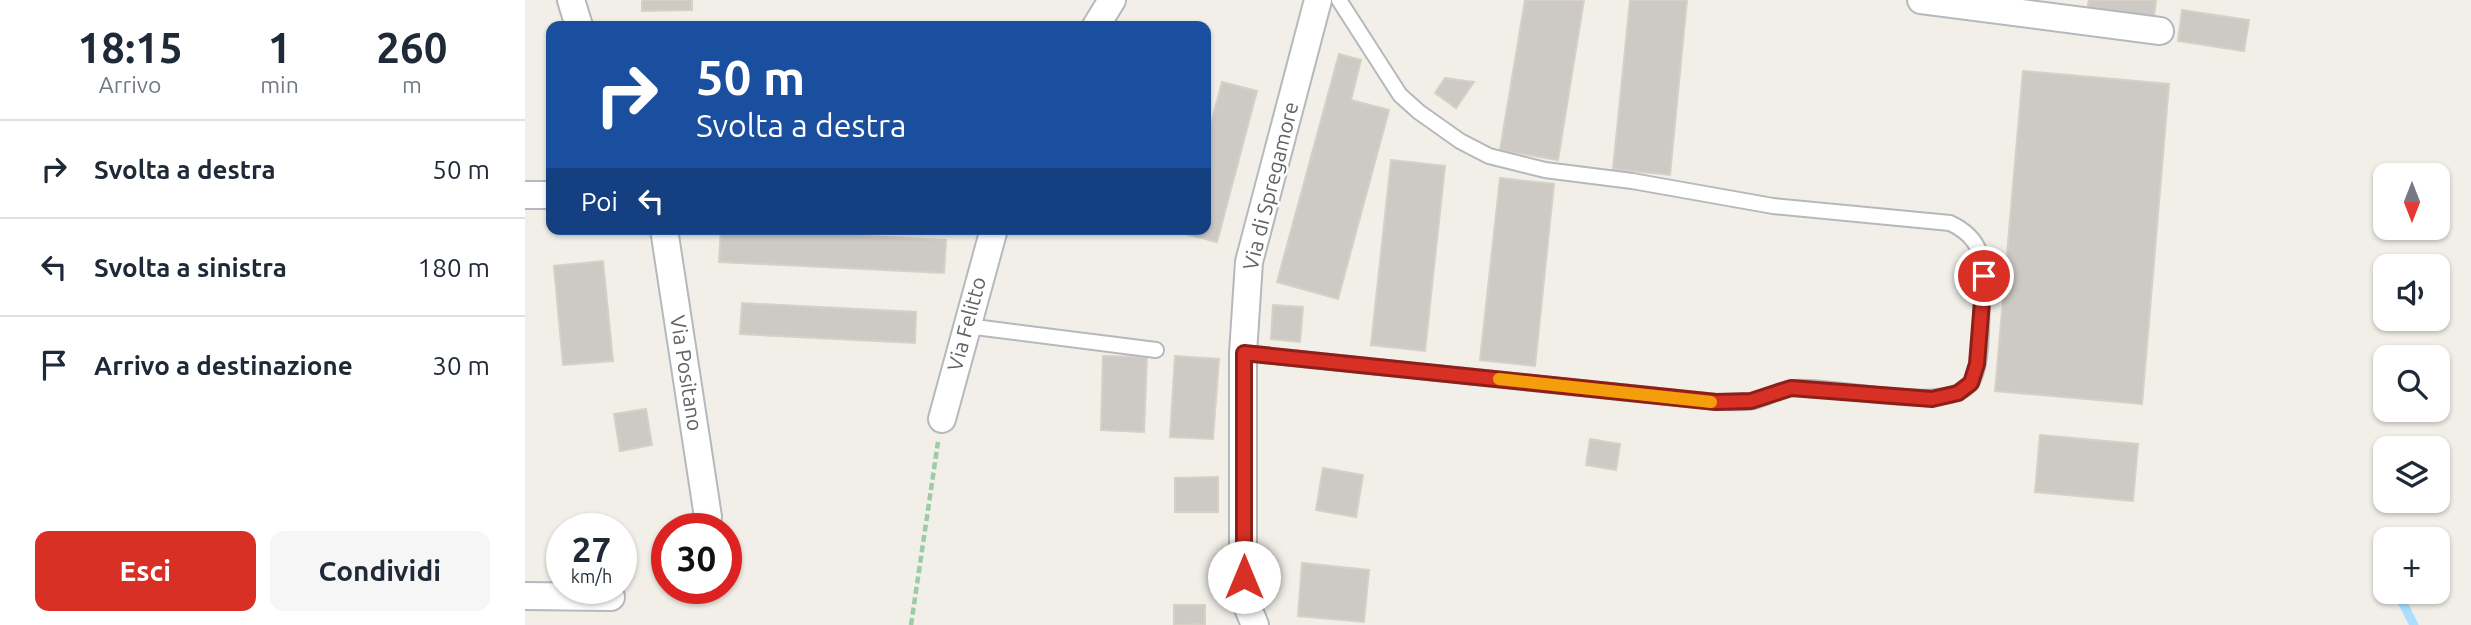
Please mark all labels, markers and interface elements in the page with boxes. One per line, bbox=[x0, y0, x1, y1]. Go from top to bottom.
text: 18:15 bbox=[78, 24, 183, 71]
text: 1 bbox=[268, 24, 291, 71]
text: 260 bbox=[376, 24, 447, 71]
icon: right bbox=[581, 49, 672, 140]
text: 50 m bbox=[696, 49, 805, 104]
text: Arrivo bbox=[99, 72, 161, 97]
text: min bbox=[260, 72, 299, 97]
text: m bbox=[402, 72, 422, 97]
street label: Via di Spregamore bbox=[1238, 99, 1303, 272]
text: Svolta a destra bbox=[696, 107, 907, 143]
icon: right bbox=[35, 150, 73, 188]
text: Svolta a destra bbox=[94, 155, 276, 184]
text: 50 m bbox=[432, 155, 490, 184]
north arrow bbox=[2373, 163, 2450, 240]
map controls bbox=[2373, 163, 2450, 604]
icon: left bbox=[632, 182, 670, 220]
text: Poi bbox=[581, 187, 618, 216]
pin bbox=[1954, 246, 2014, 306]
icon: left bbox=[35, 248, 73, 286]
text: Svolta a sinistra bbox=[94, 253, 287, 282]
text: 180 m bbox=[418, 253, 490, 282]
button: sound bbox=[2373, 254, 2450, 331]
icon: arrive bbox=[1965, 257, 2003, 295]
street label: Via Felitto bbox=[942, 274, 990, 374]
street label: Via Positano bbox=[666, 313, 708, 432]
button: search bbox=[2373, 345, 2450, 422]
icon: arrive bbox=[35, 346, 73, 384]
text: Arrivo a destinazione bbox=[94, 351, 353, 380]
text: 30 m bbox=[432, 351, 490, 380]
button: layers bbox=[2373, 436, 2450, 513]
speed limit sign: 30 bbox=[651, 513, 742, 604]
button: + bbox=[2373, 527, 2450, 604]
text: 27 bbox=[572, 529, 611, 569]
button: Esci bbox=[35, 531, 256, 611]
button: Condividi bbox=[270, 531, 490, 611]
position arrow bbox=[1207, 540, 1281, 614]
text: km/h bbox=[571, 566, 612, 586]

